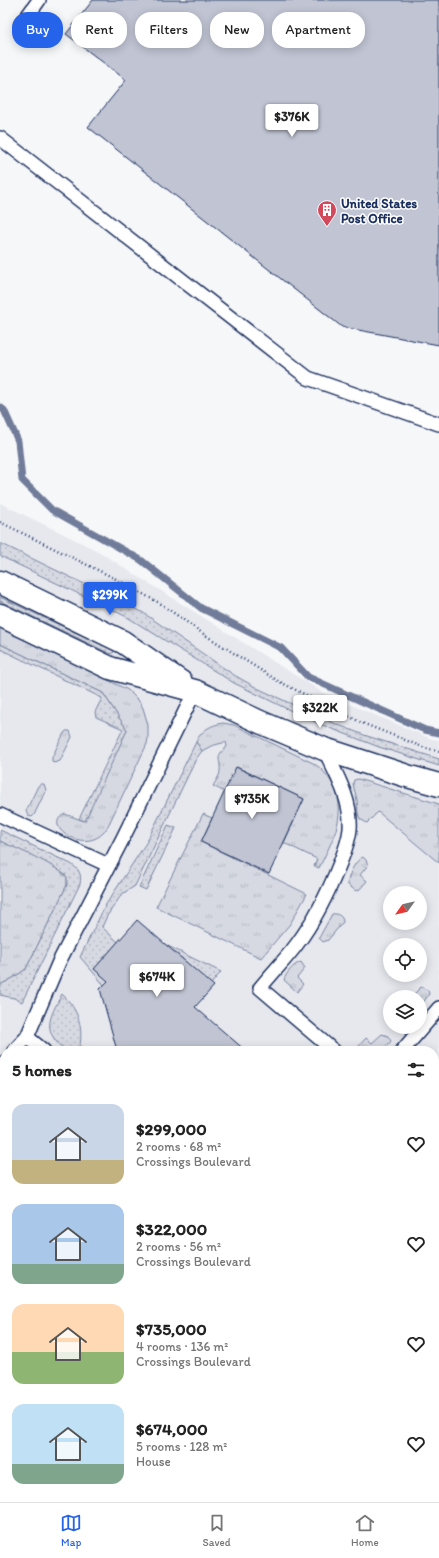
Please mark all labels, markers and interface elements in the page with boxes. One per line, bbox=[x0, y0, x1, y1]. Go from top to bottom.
chip: Buy bbox=[12, 12, 63, 48]
chip: Rent bbox=[71, 12, 127, 48]
chip: Filters bbox=[135, 12, 202, 48]
chip: New bbox=[210, 12, 264, 48]
chip: Apartment bbox=[272, 12, 365, 48]
pin: $376K bbox=[264, 104, 320, 138]
text: $376K bbox=[274, 109, 310, 124]
place label: United States Post Office bbox=[341, 196, 417, 226]
building icon: United States Post Office bbox=[316, 199, 338, 227]
pin: $299K bbox=[82, 582, 138, 616]
text: $299K bbox=[92, 587, 128, 602]
pin: $322K bbox=[292, 695, 348, 729]
text: $322K bbox=[302, 700, 338, 715]
pin: $735K bbox=[224, 786, 280, 820]
text: $735K bbox=[234, 791, 270, 806]
north arrow bbox=[383, 886, 427, 930]
map controls bbox=[383, 886, 427, 1034]
button: locate bbox=[383, 938, 427, 982]
pin: $674K bbox=[129, 964, 185, 998]
text: $674K bbox=[139, 969, 175, 984]
button: layers bbox=[383, 990, 427, 1034]
icon: filters bbox=[405, 1059, 427, 1081]
text: 5 homes bbox=[12, 1060, 72, 1080]
text: $299,000 bbox=[136, 1119, 207, 1139]
icon: home bbox=[44, 1120, 92, 1168]
icon: heart bbox=[405, 1133, 427, 1155]
text: 2 rooms · 68 m² bbox=[136, 1139, 221, 1154]
text: Crossings Boulevard bbox=[136, 1154, 251, 1169]
text: $322,000 bbox=[136, 1219, 207, 1239]
icon: home bbox=[44, 1220, 92, 1268]
icon: heart bbox=[405, 1233, 427, 1255]
text: 2 rooms · 56 m² bbox=[136, 1239, 221, 1254]
text: Crossings Boulevard bbox=[136, 1254, 251, 1269]
text: $735,000 bbox=[136, 1319, 207, 1339]
icon: home bbox=[44, 1320, 92, 1368]
icon: heart bbox=[405, 1333, 427, 1355]
text: 4 rooms · 136 m² bbox=[136, 1339, 228, 1354]
text: Crossings Boulevard bbox=[136, 1354, 251, 1369]
text: $674,000 bbox=[136, 1419, 208, 1439]
icon: home bbox=[44, 1420, 92, 1468]
icon: heart bbox=[405, 1433, 427, 1455]
text: 5 rooms · 128 m² bbox=[136, 1439, 227, 1454]
text: House bbox=[136, 1454, 171, 1469]
tab: Map bbox=[60, 1512, 82, 1549]
tab: Saved bbox=[203, 1512, 231, 1549]
tab: Home bbox=[351, 1512, 379, 1549]

